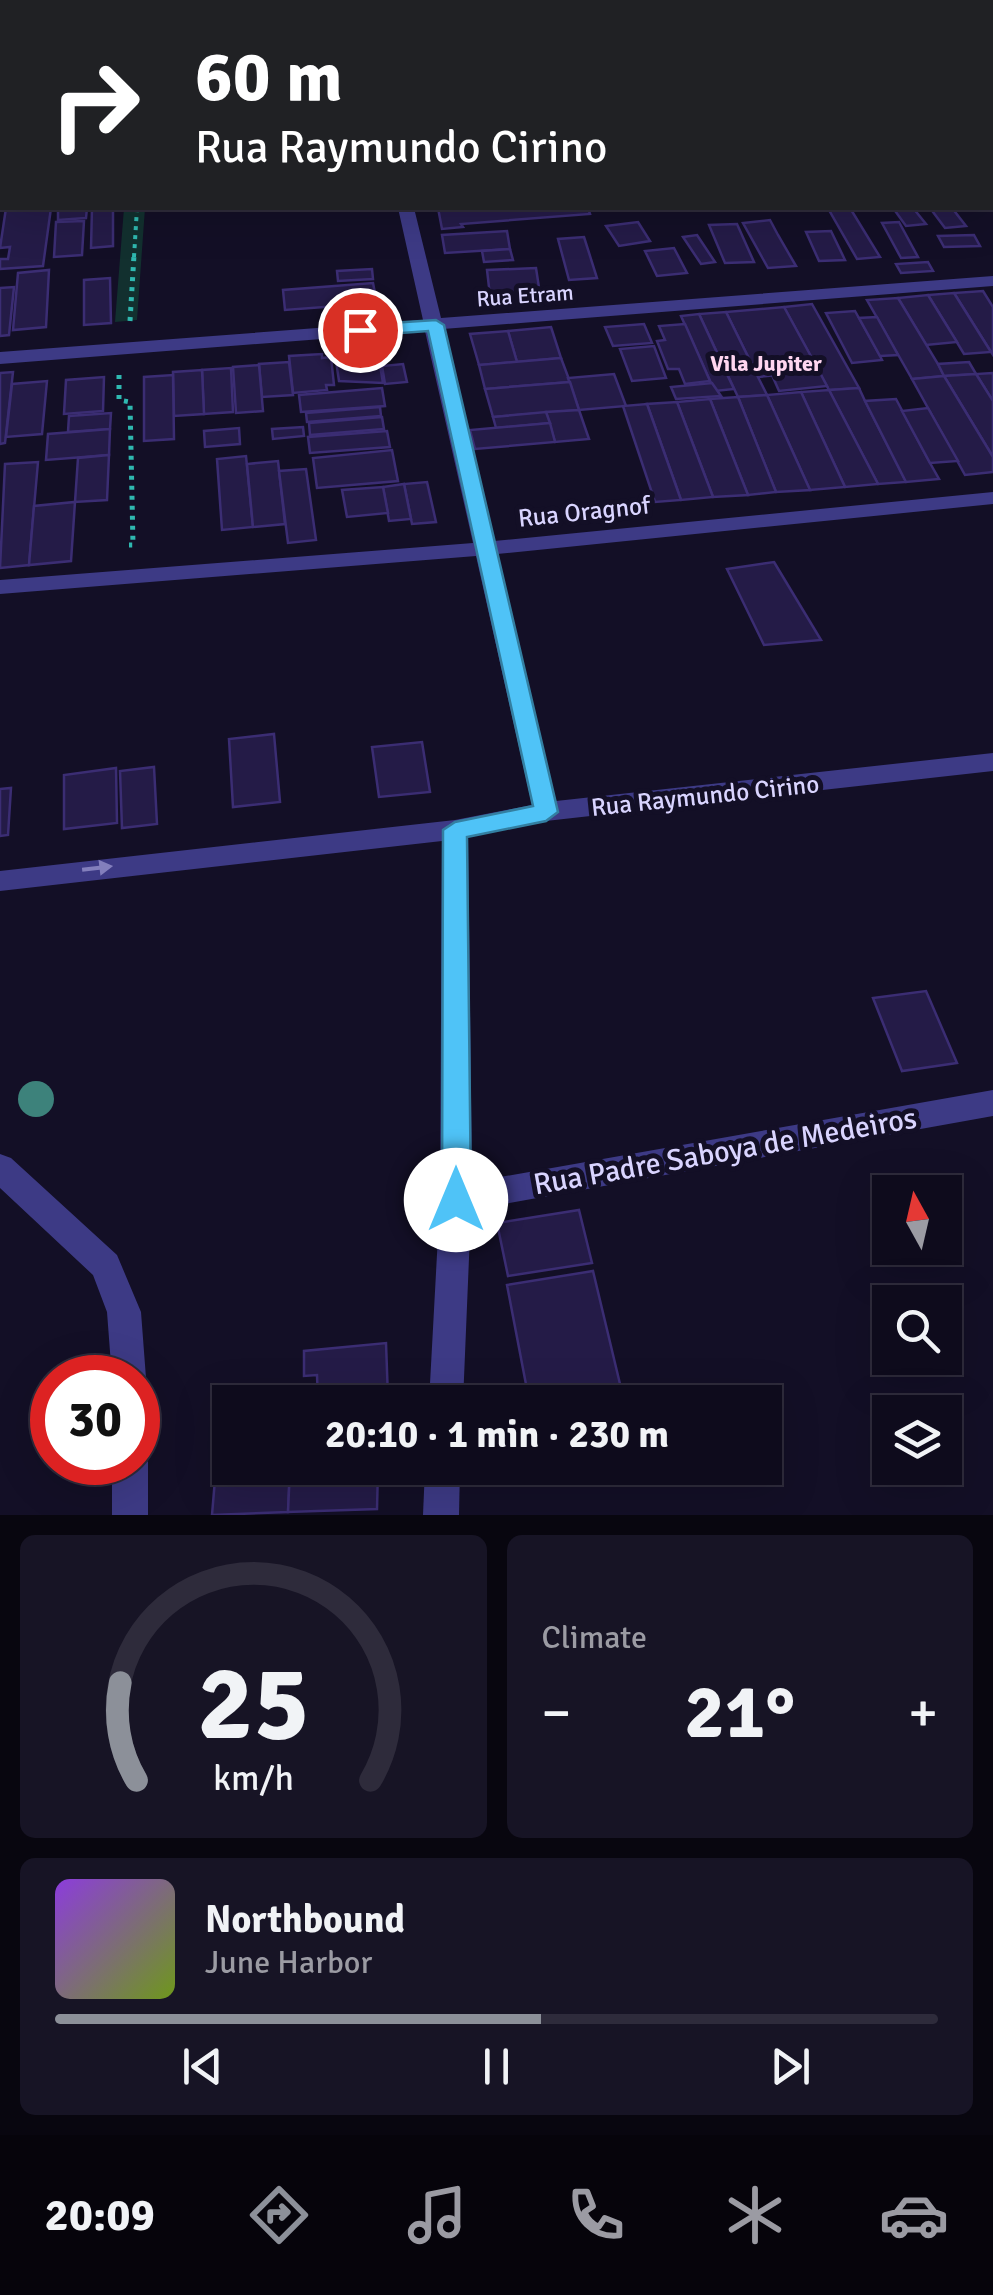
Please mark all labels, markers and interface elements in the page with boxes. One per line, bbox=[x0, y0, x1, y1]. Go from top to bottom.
text: 60 m bbox=[195, 34, 343, 120]
icon: right bbox=[30, 40, 160, 170]
text: Rua Raymundo Cirino bbox=[195, 120, 607, 175]
street label: Rua Etram bbox=[476, 279, 575, 312]
pin bbox=[318, 288, 403, 373]
icon: arrive bbox=[333, 303, 388, 358]
district label: Vila Jupiter bbox=[710, 350, 822, 377]
street label: Rua Oragnof bbox=[517, 489, 653, 534]
street label: Rua Raymundo Cirino bbox=[590, 768, 821, 823]
one-way arrow bbox=[81, 860, 113, 876]
street label: Rua Padre Saboya de Medeiros bbox=[531, 1100, 920, 1203]
position arrow bbox=[404, 1148, 508, 1252]
north arrow bbox=[872, 1175, 962, 1265]
map controls bbox=[872, 1175, 962, 1485]
button: search bbox=[872, 1285, 962, 1375]
speed limit sign: 30 bbox=[30, 1355, 160, 1485]
button: layers bbox=[872, 1395, 962, 1485]
text: 20:10 · 1 min · 230 m bbox=[325, 1411, 669, 1458]
text: Climate bbox=[542, 1618, 647, 1657]
text: 25 bbox=[197, 1640, 309, 1768]
text: 21° bbox=[684, 1666, 795, 1759]
text: − bbox=[542, 1679, 571, 1747]
text: + bbox=[908, 1679, 938, 1747]
text: km/h bbox=[213, 1756, 294, 1800]
text: Northbound bbox=[205, 1896, 405, 1943]
text: June Harbor bbox=[205, 1943, 372, 1982]
icon: previous bbox=[175, 2039, 230, 2094]
icon: pause bbox=[469, 2039, 524, 2094]
icon: next bbox=[763, 2039, 818, 2094]
icon: directions bbox=[244, 2180, 314, 2250]
icon: music bbox=[402, 2180, 472, 2250]
icon: phone bbox=[561, 2180, 631, 2250]
icon: climate bbox=[720, 2180, 790, 2250]
icon: car bbox=[879, 2180, 949, 2250]
text: 20:09 bbox=[44, 2188, 155, 2243]

